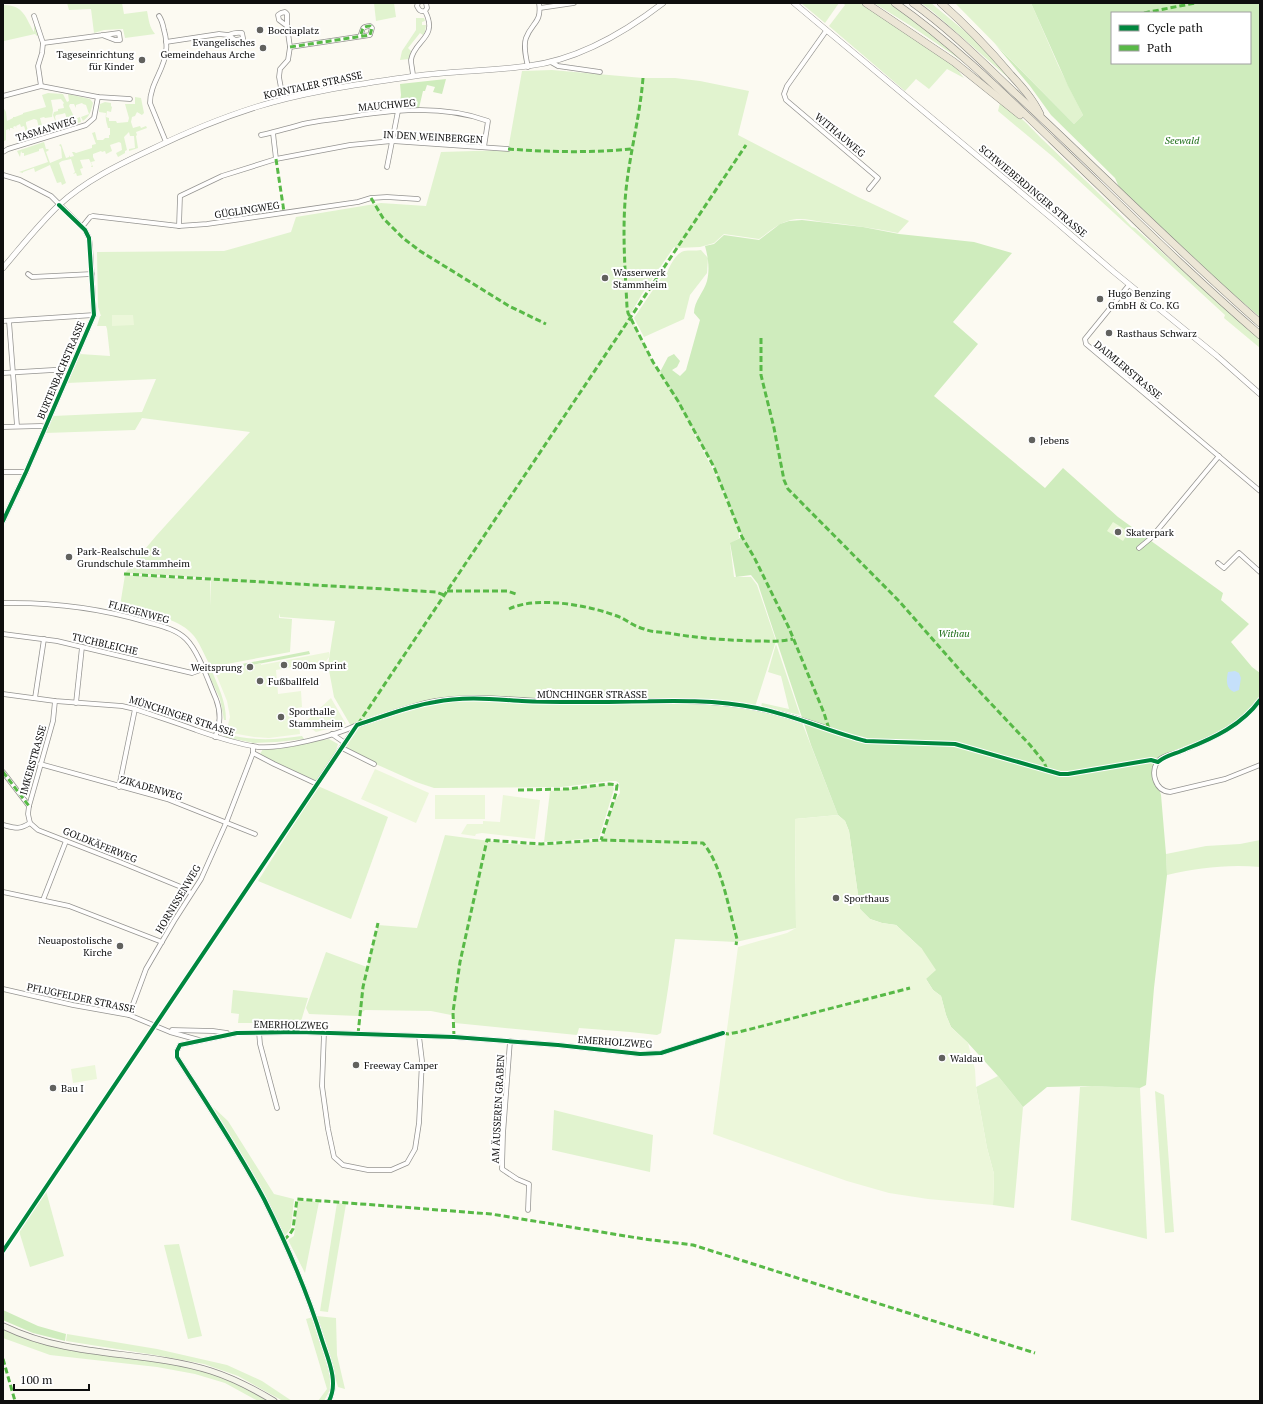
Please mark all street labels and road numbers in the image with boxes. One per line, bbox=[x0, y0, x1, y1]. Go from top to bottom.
street label: KORNTALER STRASSE bbox=[262, 68, 364, 102]
street label: MAUCHWEG bbox=[358, 96, 417, 114]
street label: WITHAUWEG bbox=[812, 110, 868, 160]
street label: TASMANWEG bbox=[14, 114, 78, 144]
street label: IN DEN WEINBERGEN bbox=[383, 128, 484, 146]
street label: SCHWIEBERDINGER STRASSE bbox=[976, 142, 1090, 240]
street label: GÜGLINGWEG bbox=[214, 198, 281, 222]
street label: BURTENBACHSTRASSE bbox=[34, 319, 88, 421]
street label: DAIMLERSTRASSE bbox=[1091, 338, 1165, 402]
street label: FLIEGENWEG bbox=[107, 598, 171, 626]
street label: TUCHBLEICHE bbox=[71, 630, 139, 658]
street label: MÜNCHINGER STRASSE bbox=[537, 688, 647, 701]
street label: MÜNCHINGER STRASSE bbox=[128, 693, 237, 739]
street label: IMKERSTRASSE bbox=[17, 723, 49, 796]
street label: ZIKADENWEG bbox=[118, 773, 184, 803]
street label: GOLDKÄFERWEG bbox=[61, 824, 139, 866]
street label: HORNISSENWEG bbox=[152, 862, 204, 936]
street label: PFLUGFELDER STRASSE bbox=[26, 980, 136, 1016]
street label: EMERHOLZWEG bbox=[254, 1018, 329, 1032]
street label: EMERHOLZWEG bbox=[577, 1033, 653, 1051]
street label: AM ÄUSSEREN GRABEN bbox=[489, 1053, 507, 1164]

